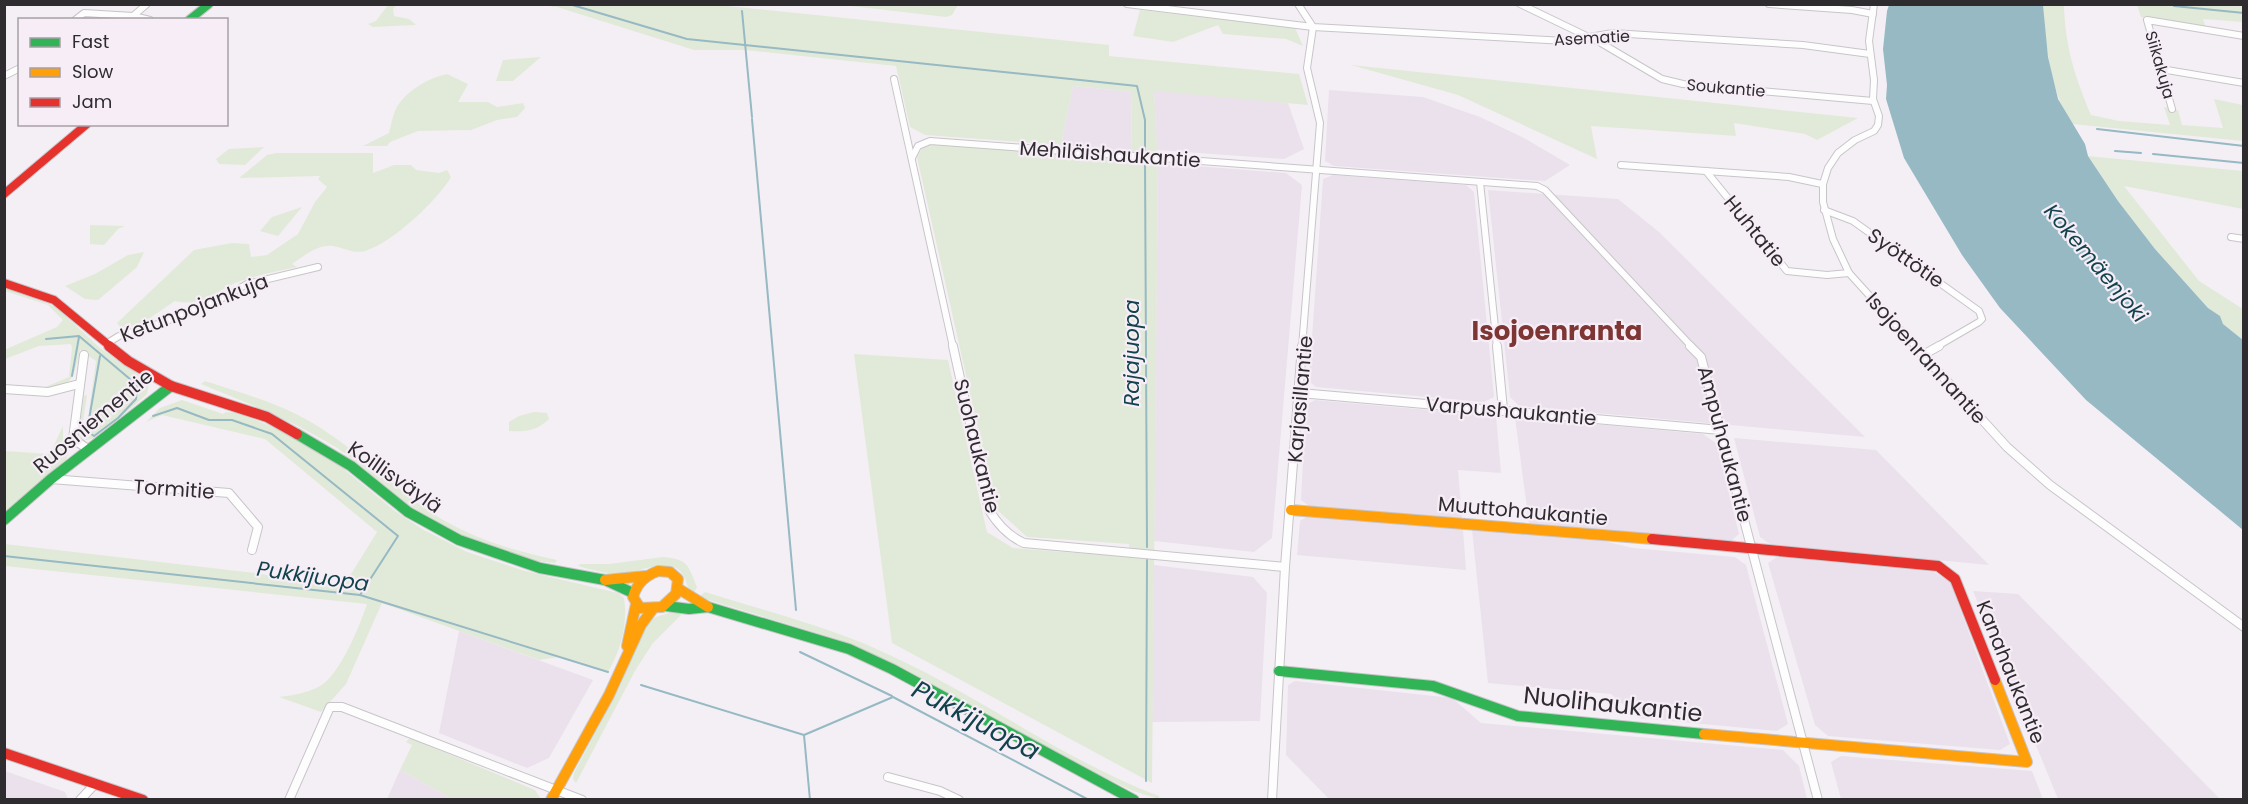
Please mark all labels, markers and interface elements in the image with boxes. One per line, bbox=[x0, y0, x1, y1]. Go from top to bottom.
legend bbox=[18, 18, 228, 126]
street label: Asematie bbox=[1553, 25, 1631, 51]
street label: Siikakuja bbox=[2139, 28, 2181, 102]
text: Fast bbox=[72, 29, 109, 54]
text: Slow bbox=[72, 59, 114, 84]
street label: Soukantie bbox=[1686, 73, 1766, 103]
text: Jam bbox=[72, 89, 112, 114]
street label: Mehiläishaukantie bbox=[1019, 134, 1201, 174]
street label: Huhtatie bbox=[1717, 189, 1793, 273]
water label: Kokemäenjoki bbox=[2038, 197, 2155, 329]
street label: Syöttötie bbox=[1862, 221, 1950, 295]
street label: Ketunpojankuja bbox=[116, 267, 272, 349]
street label: Isojoenrannantie bbox=[1859, 286, 1993, 430]
water label: Rajajuopa bbox=[1117, 300, 1146, 406]
district label: Isojoenranta bbox=[1471, 313, 1643, 349]
street label: Karjasillantie bbox=[1280, 334, 1320, 464]
street label: Ruosniementie bbox=[27, 362, 159, 480]
street label: Ampuhaukantie bbox=[1691, 363, 1759, 525]
street label: Suohaukantie bbox=[947, 376, 1007, 516]
street label: Varpushaukantie bbox=[1424, 390, 1598, 432]
street label: Koillisväylä bbox=[342, 434, 448, 520]
street label: Tormitie bbox=[133, 472, 215, 506]
street label: Muuttohaukantie bbox=[1437, 490, 1609, 532]
water label: Pukkijuopa bbox=[255, 554, 371, 598]
street label: Kanahaukantie bbox=[1970, 596, 2052, 748]
water label: Pukkijuopa bbox=[906, 671, 1046, 769]
street label: Nuolihaukantie bbox=[1522, 678, 1704, 730]

